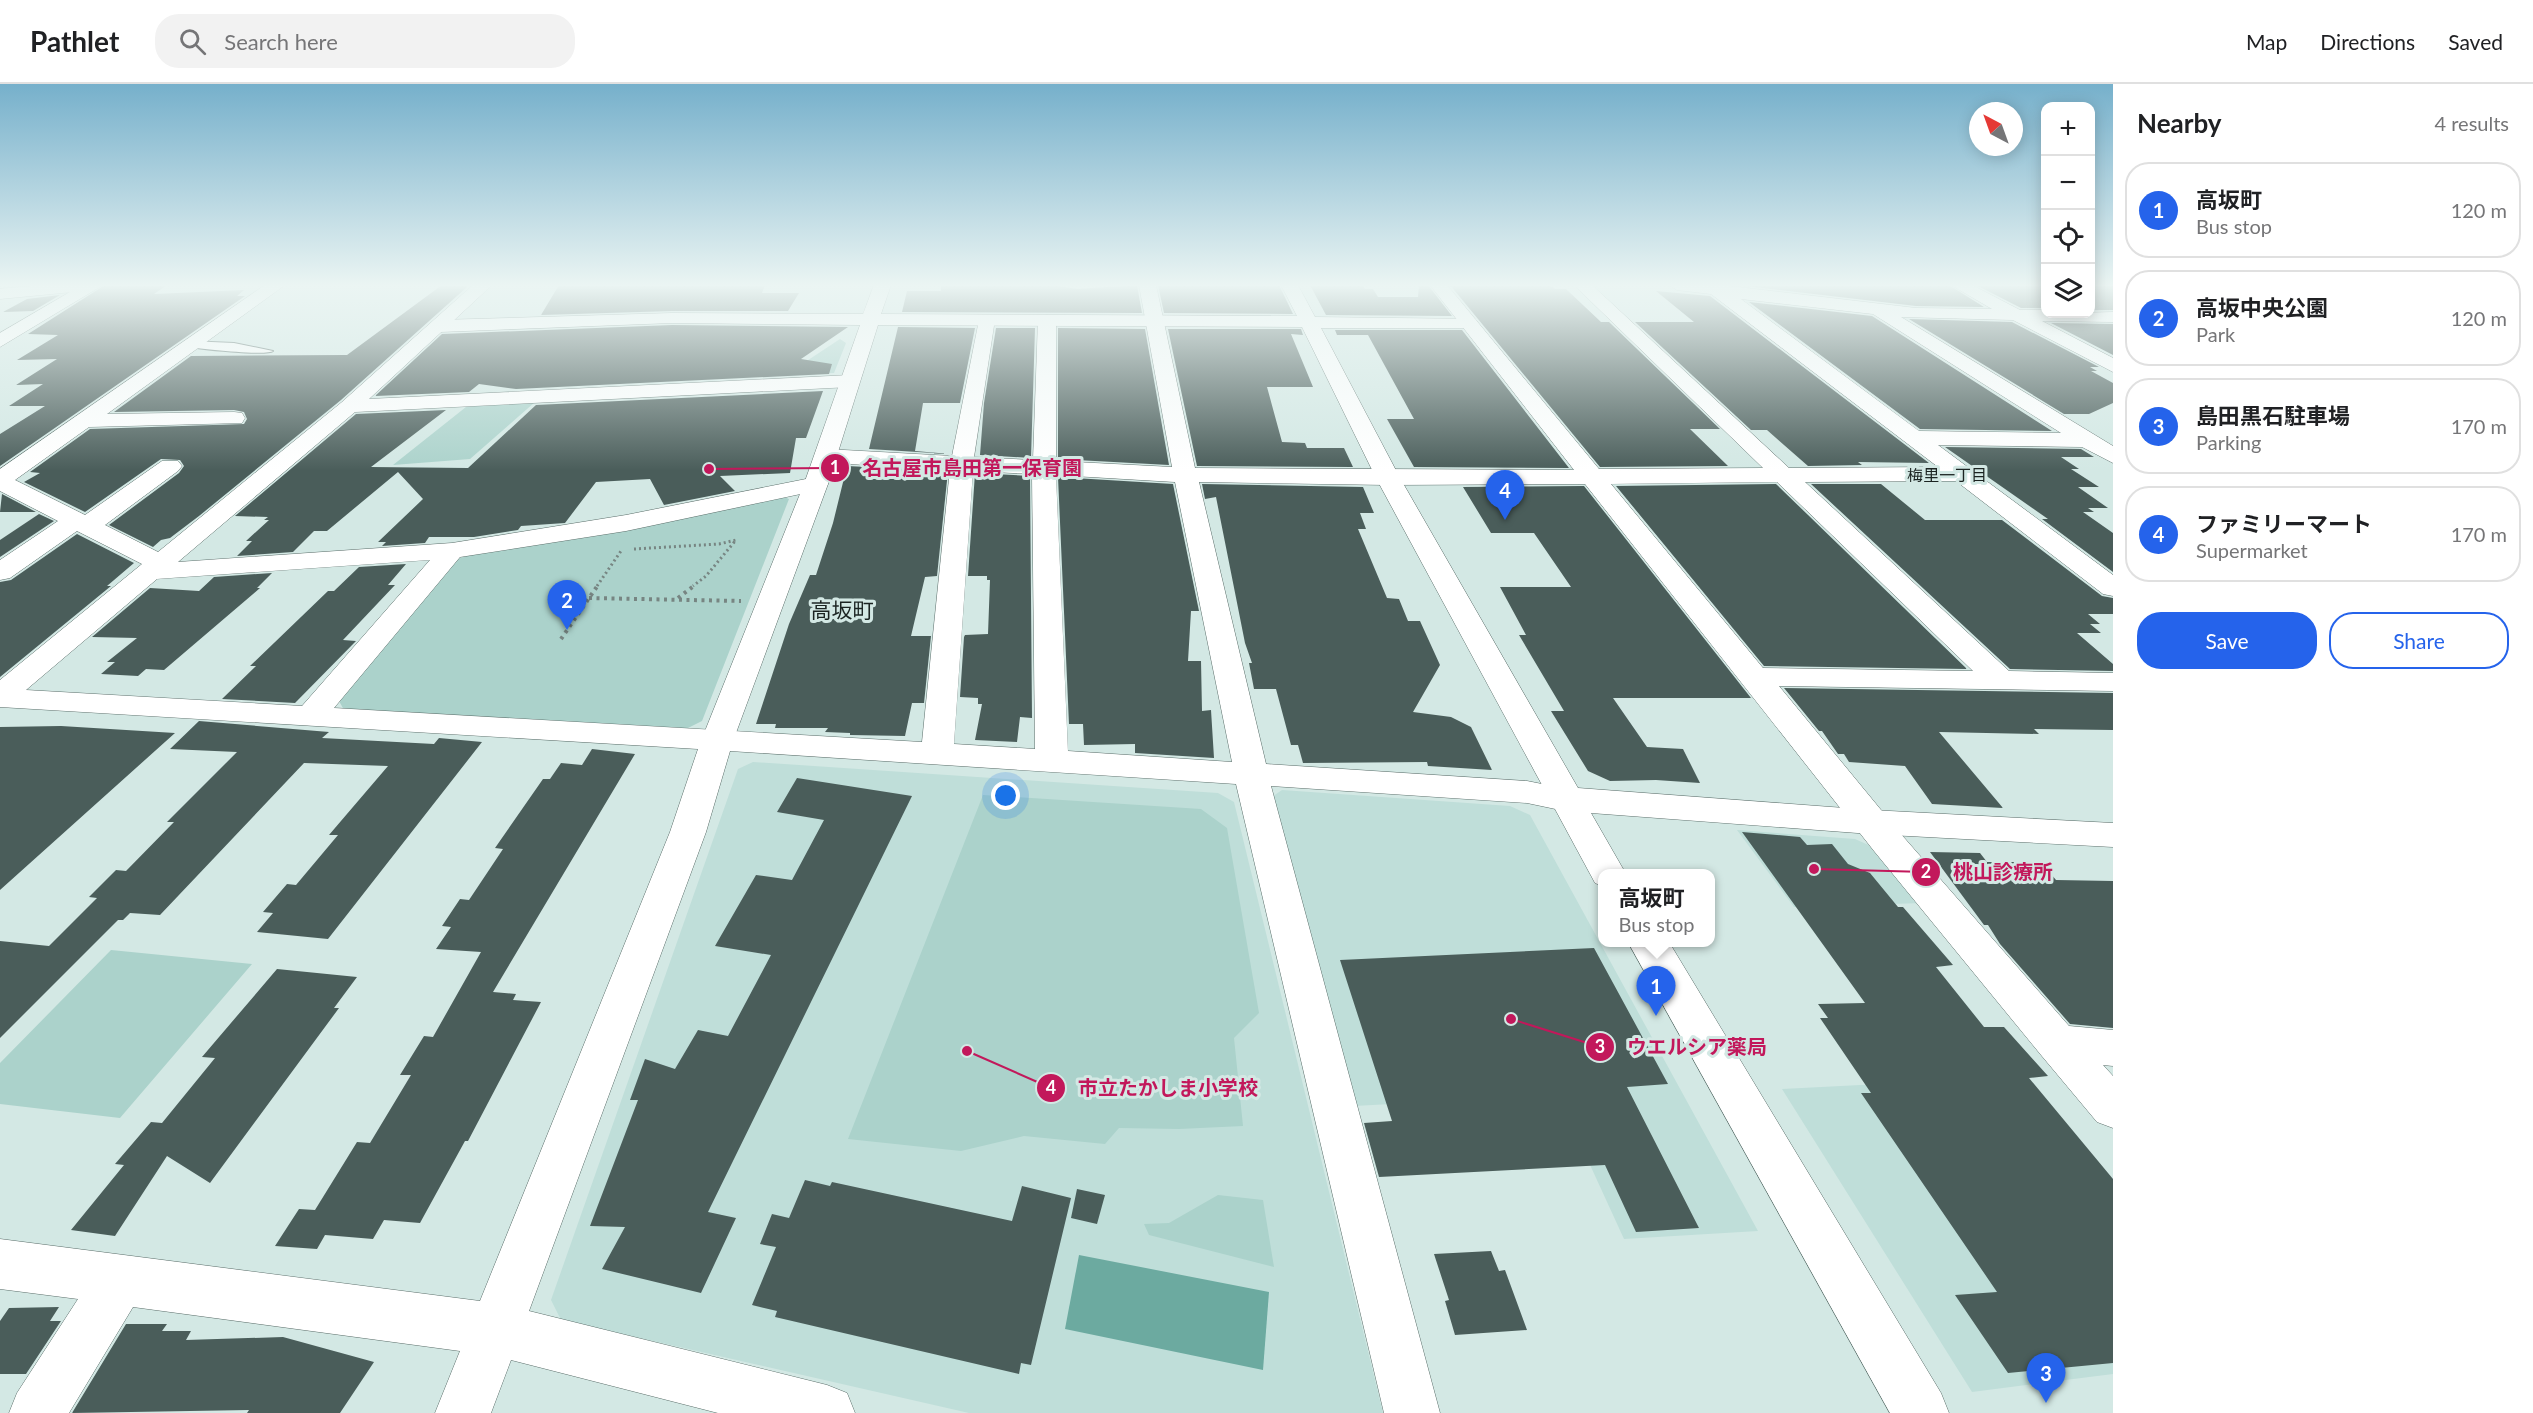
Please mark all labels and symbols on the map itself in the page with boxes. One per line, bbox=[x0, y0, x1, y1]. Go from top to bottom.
north arrow bbox=[1969, 102, 2023, 156]
callout: 名古屋市島田第一保育園 bbox=[820, 449, 1094, 487]
text: 名古屋市島田第一保育園 bbox=[862, 455, 1082, 479]
text: 1 bbox=[830, 456, 840, 478]
district label: 梅里一丁目 bbox=[1907, 465, 1987, 484]
pin: 4 bbox=[1486, 470, 1524, 520]
pin: 2 bbox=[548, 580, 586, 630]
district label: 高坂町 bbox=[811, 597, 874, 622]
your location bbox=[991, 781, 1020, 810]
callout: 桃山診療所 bbox=[1911, 853, 2065, 891]
text: 桃山診療所 bbox=[1953, 859, 2053, 883]
text: 2 bbox=[1921, 860, 1931, 882]
pin: 1 bbox=[1636, 966, 1676, 1016]
callout: ウエルシア薬局 bbox=[1585, 1028, 1779, 1066]
text: ウエルシア薬局 bbox=[1627, 1034, 1767, 1058]
text: 3 bbox=[1595, 1035, 1605, 1057]
callout: 市立たかしま小学校 bbox=[1036, 1069, 1270, 1107]
text: 市立たかしま小学校 bbox=[1078, 1075, 1258, 1099]
text: 4 bbox=[1046, 1076, 1056, 1098]
pin: 3 bbox=[2026, 1354, 2066, 1403]

